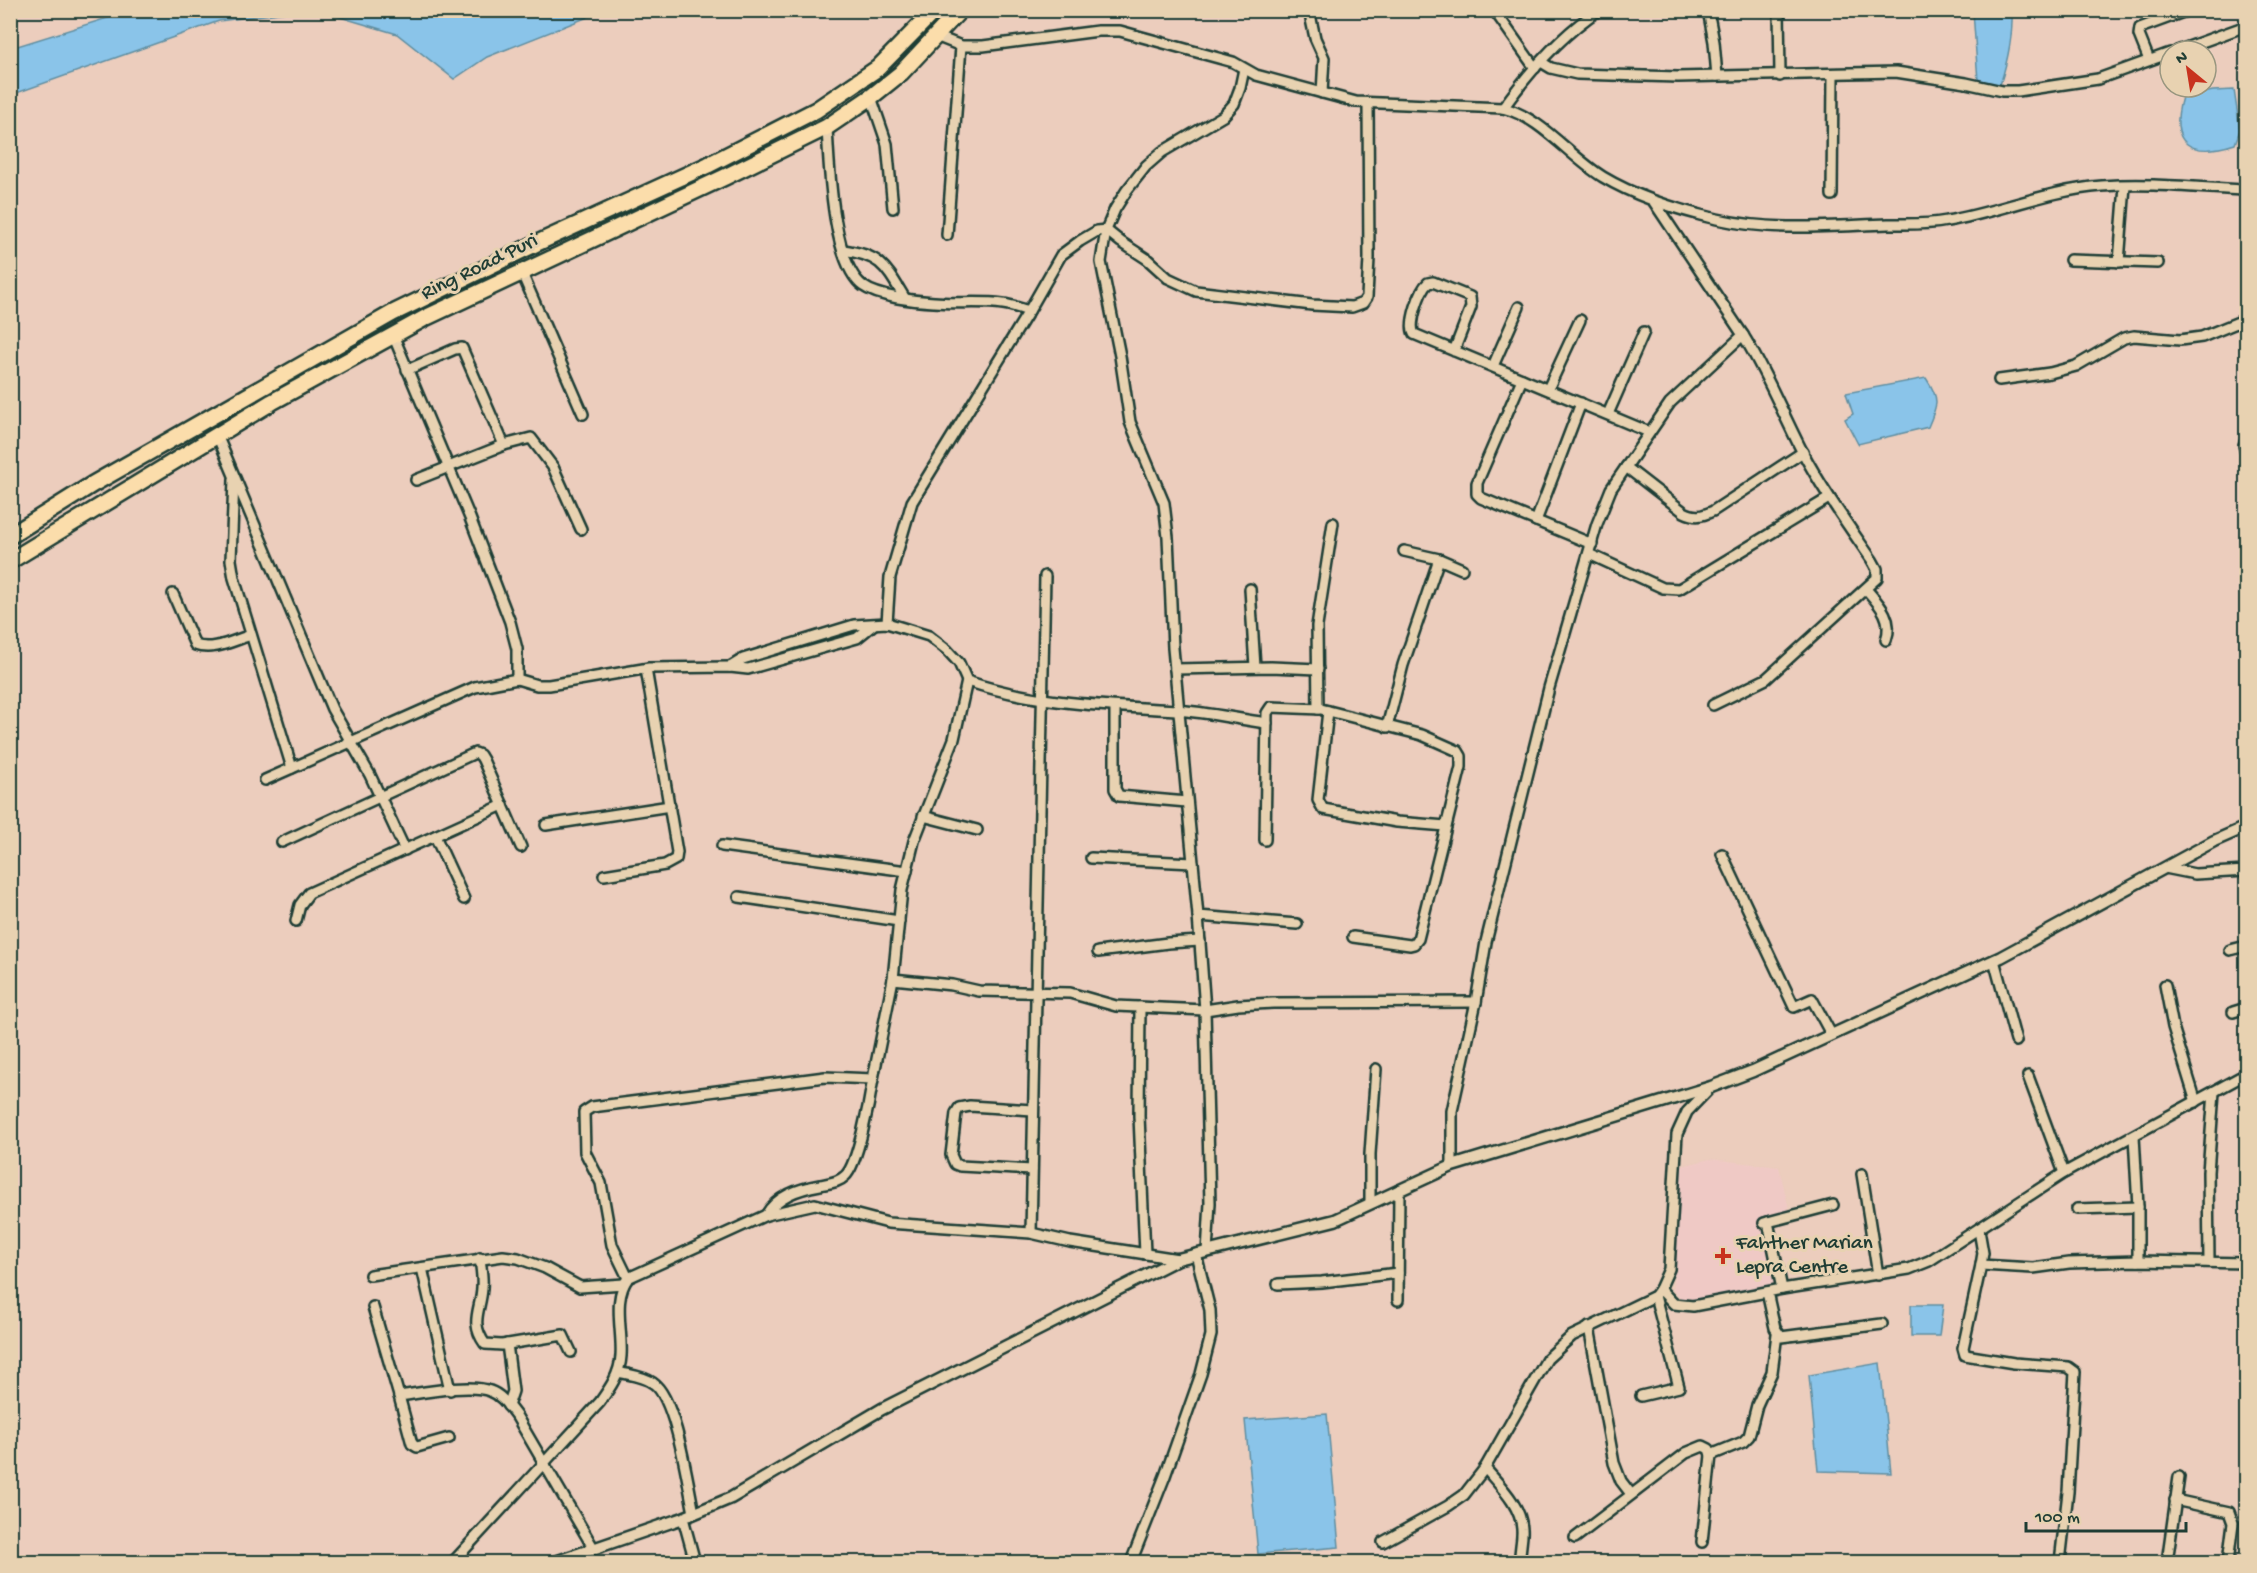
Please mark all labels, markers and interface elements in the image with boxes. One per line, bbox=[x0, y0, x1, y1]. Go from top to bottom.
north arrow bbox=[2158, 39, 2218, 99]
text: N bbox=[2173, 48, 2192, 70]
street label: Ring Road Puri bbox=[418, 229, 542, 307]
place label: Fahther Marian Lepra Centre bbox=[1735, 1232, 1873, 1281]
marker: Fahther Marian Lepra Centre bbox=[1714, 1247, 1732, 1265]
scale bar bbox=[2026, 1495, 2186, 1533]
text: 100 m bbox=[2034, 1508, 2080, 1529]

